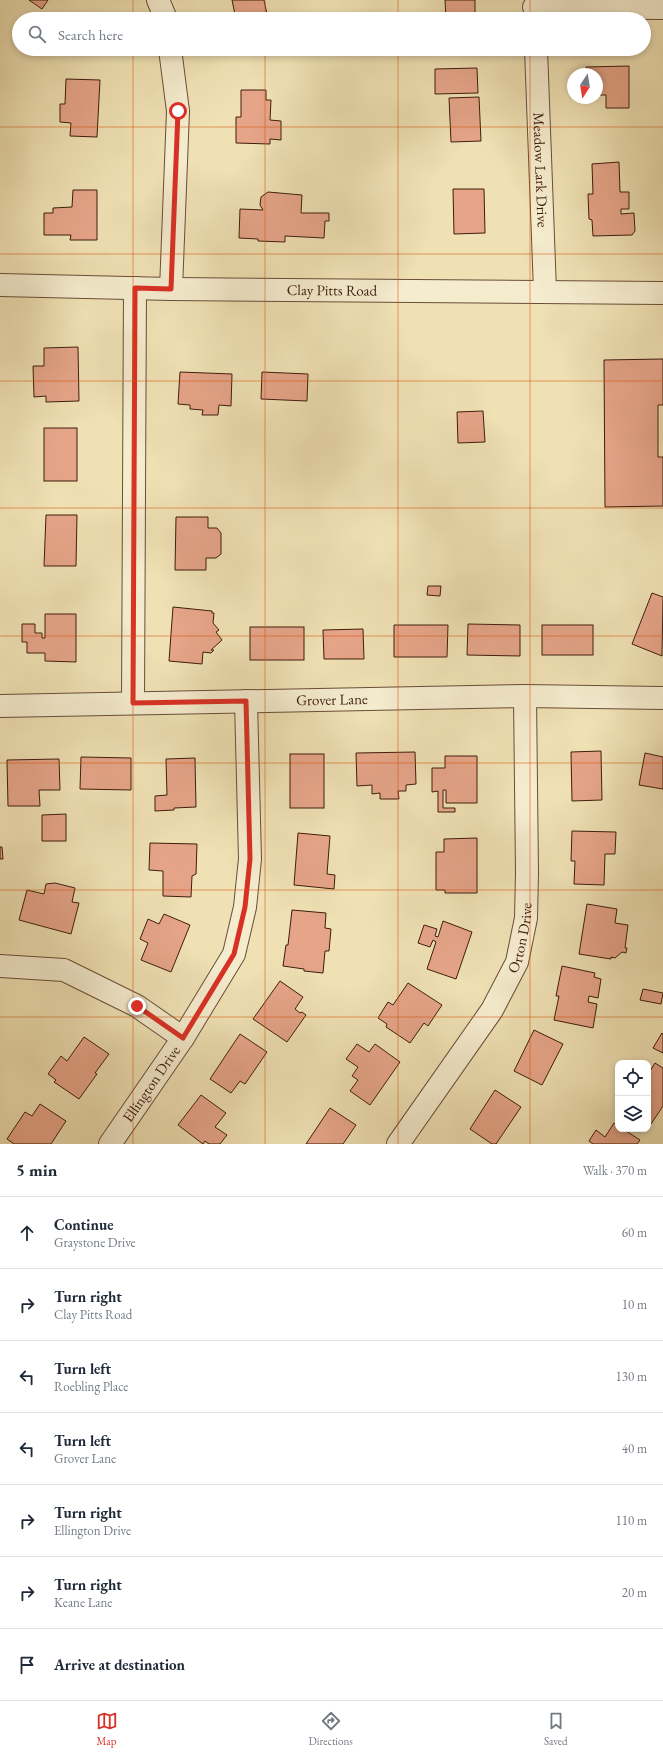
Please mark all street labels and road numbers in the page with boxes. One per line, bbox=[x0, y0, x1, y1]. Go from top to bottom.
street label: Meadow Lark Drive bbox=[529, 112, 553, 228]
street label: Clay Pitts Road bbox=[287, 280, 378, 300]
street label: Grover Lane bbox=[296, 689, 368, 709]
street label: Orton Drive bbox=[503, 903, 535, 976]
street label: Ellington Drive bbox=[118, 1041, 184, 1126]

